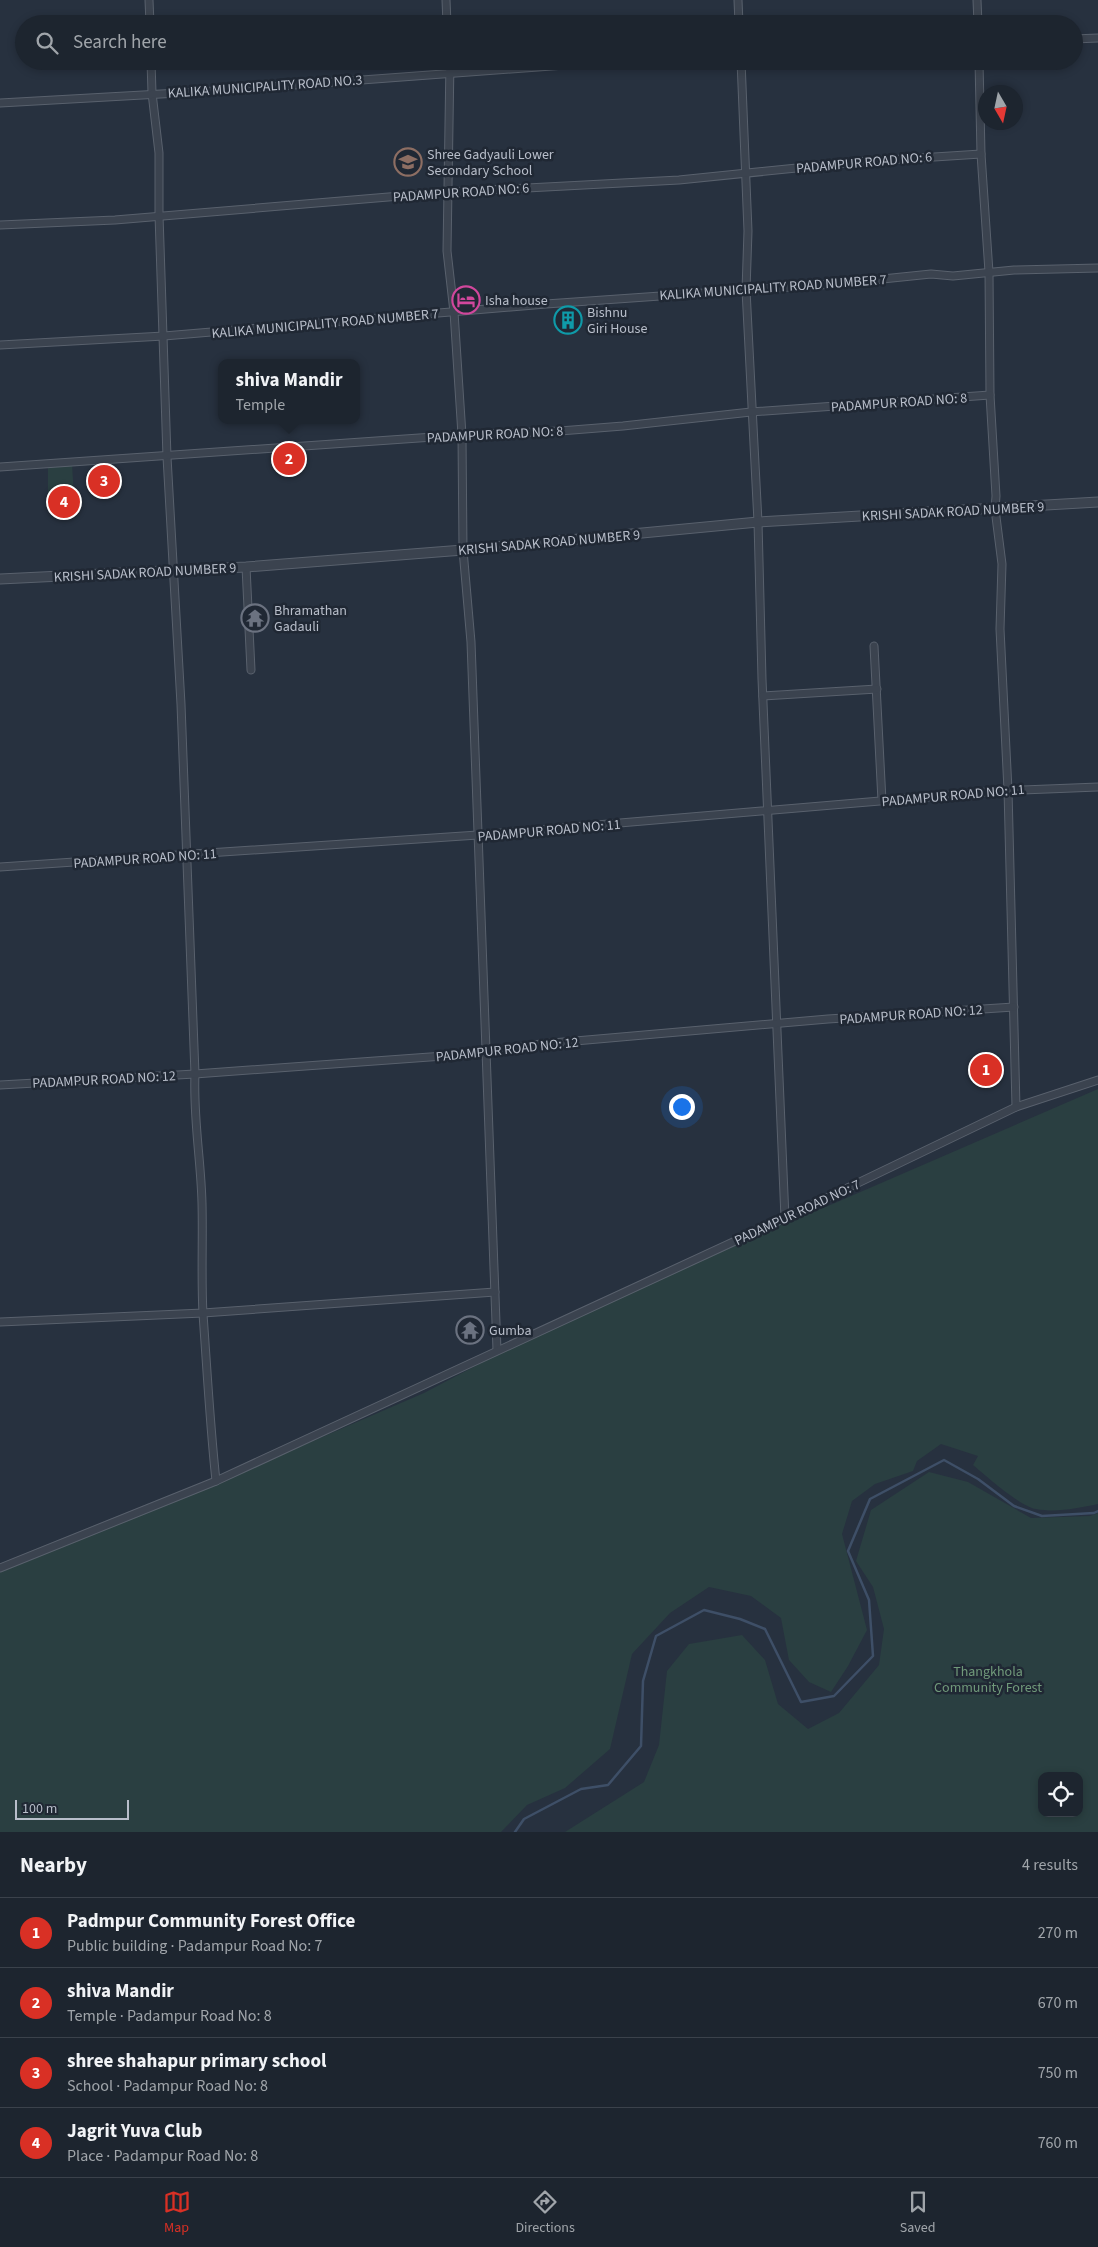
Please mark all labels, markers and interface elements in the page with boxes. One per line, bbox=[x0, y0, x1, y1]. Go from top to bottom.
search box bbox=[15, 15, 1083, 70]
icon: search bbox=[33, 29, 61, 57]
text: Search here bbox=[73, 29, 167, 56]
street label: KALIKA MUNICIPALITY ROAD NO.3 bbox=[167, 70, 363, 104]
north arrow bbox=[978, 85, 1023, 130]
place label: Shree Gadyauli Lower Secondary School bbox=[427, 145, 554, 181]
school or university icon: Shree Gadyauli Lower Secondary School bbox=[393, 147, 423, 177]
street label: PADAMPUR ROAD NO: 6 bbox=[795, 147, 933, 179]
street label: PADAMPUR ROAD NO: 6 bbox=[392, 178, 530, 208]
street label: KALIKA MUNICIPALITY ROAD NUMBER 7 bbox=[659, 270, 887, 306]
hotel icon: Isha house bbox=[451, 285, 481, 315]
place label: Isha house bbox=[485, 291, 548, 311]
place label: Bishnu Giri House bbox=[587, 303, 647, 339]
street label: KALIKA MUNICIPALITY ROAD NUMBER 7 bbox=[211, 304, 440, 344]
building icon: Bishnu Giri House bbox=[553, 305, 583, 335]
popup bbox=[218, 359, 360, 424]
text: shiva Mandir bbox=[236, 367, 342, 394]
street label: PADAMPUR ROAD NO: 8 bbox=[830, 388, 968, 418]
text: Temple bbox=[236, 394, 285, 416]
street label: PADAMPUR ROAD NO: 8 bbox=[426, 421, 564, 449]
pin: 2 bbox=[273, 440, 305, 478]
pin: 3 bbox=[88, 462, 120, 500]
pin: 4 bbox=[48, 483, 80, 521]
street label: KRISHI SADAK ROAD NUMBER 9 bbox=[861, 497, 1045, 527]
street label: KRISHI SADAK ROAD NUMBER 9 bbox=[457, 525, 641, 561]
street label: KRISHI SADAK ROAD NUMBER 9 bbox=[53, 558, 237, 588]
place label: Bhramathan Gadauli bbox=[274, 601, 347, 637]
temple icon: Bhramathan Gadauli bbox=[240, 603, 270, 633]
street label: PADAMPUR ROAD NO: 11 bbox=[881, 780, 1025, 812]
street label: PADAMPUR ROAD NO: 11 bbox=[477, 815, 621, 847]
street label: PADAMPUR ROAD NO: 11 bbox=[73, 844, 217, 874]
street label: PADAMPUR ROAD NO: 12 bbox=[839, 1000, 983, 1030]
street label: PADAMPUR ROAD NO: 12 bbox=[435, 1033, 580, 1067]
pin: 1 bbox=[970, 1051, 1002, 1089]
street label: PADAMPUR ROAD NO: 12 bbox=[32, 1066, 176, 1094]
your location bbox=[669, 1094, 695, 1120]
street label: PADAMPUR ROAD NO: 7 bbox=[731, 1175, 864, 1251]
temple icon: Gumba bbox=[455, 1315, 485, 1345]
place label: Gumba bbox=[489, 1321, 531, 1341]
park label: Thangkhola Community Forest bbox=[934, 1662, 1042, 1698]
map controls bbox=[1038, 1772, 1083, 1817]
button: locate bbox=[1038, 1772, 1083, 1817]
scale bar bbox=[15, 1797, 129, 1820]
text: 100 m bbox=[22, 1799, 57, 1819]
text: Nearby bbox=[20, 1850, 87, 1880]
text: 4 results bbox=[1022, 1854, 1078, 1876]
text: Padmpur Community Forest Office bbox=[67, 1908, 355, 1935]
text: 1 bbox=[32, 1922, 40, 1944]
text: 270 m bbox=[1038, 1922, 1078, 1944]
text: Public building · Padampur Road No: 7 bbox=[67, 1935, 322, 1957]
text: shiva Mandir bbox=[67, 1978, 174, 2005]
text: 2 bbox=[32, 1992, 40, 2014]
text: 670 m bbox=[1038, 1992, 1078, 2014]
text: Temple · Padampur Road No: 8 bbox=[67, 2005, 272, 2027]
text: shree shahapur primary school bbox=[67, 2048, 326, 2075]
text: 3 bbox=[32, 2062, 40, 2084]
text: 750 m bbox=[1038, 2062, 1078, 2084]
text: School · Padampur Road No: 8 bbox=[67, 2075, 268, 2097]
text: Jagrit Yuva Club bbox=[67, 2118, 202, 2145]
text: 4 bbox=[32, 2132, 40, 2154]
text: 760 m bbox=[1038, 2132, 1078, 2154]
text: Place · Padampur Road No: 8 bbox=[67, 2145, 258, 2167]
tab: Map bbox=[163, 2188, 191, 2238]
tab: Directions bbox=[516, 2188, 575, 2238]
tab: Saved bbox=[900, 2188, 935, 2238]

